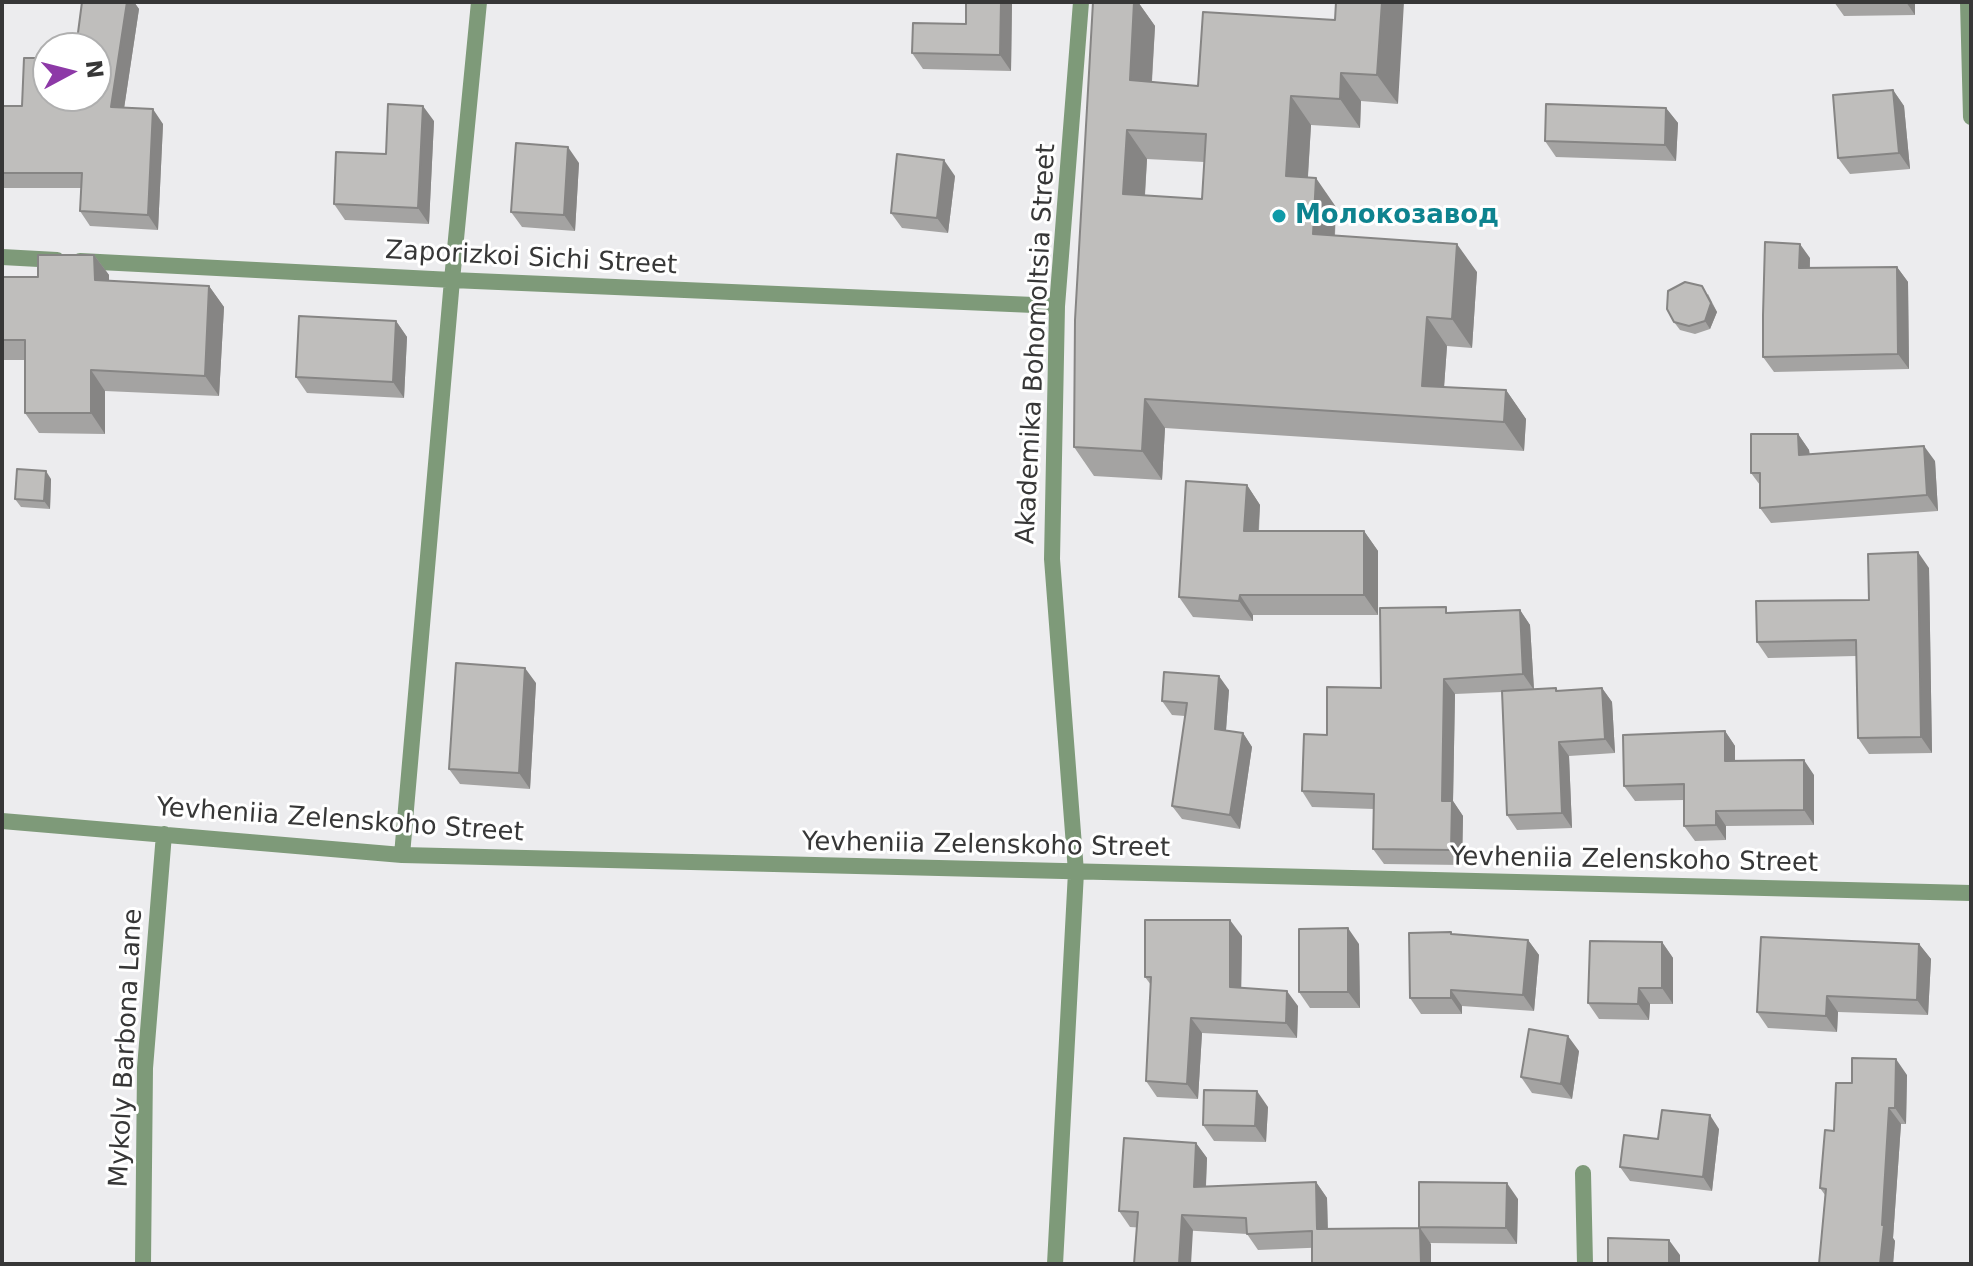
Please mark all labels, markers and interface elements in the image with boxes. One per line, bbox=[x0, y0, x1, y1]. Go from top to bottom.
north arrow bbox=[32, 32, 112, 112]
text: N bbox=[81, 59, 108, 80]
street label: Akademika Bohomoltsia Street bbox=[1011, 143, 1063, 545]
place label: Молокозавод bbox=[1295, 200, 1499, 232]
marker: Молокозавод bbox=[1270, 207, 1288, 225]
street label: Zaporizkoi Sichi Street bbox=[384, 236, 678, 282]
street label: Yevheniia Zelenskoho Street bbox=[155, 793, 525, 849]
street label: Yevheniia Zelenskoho Street bbox=[802, 827, 1170, 865]
street label: Yevheniia Zelenskoho Street bbox=[1450, 842, 1818, 880]
street label: Mykoly Barbona Lane bbox=[104, 908, 150, 1188]

